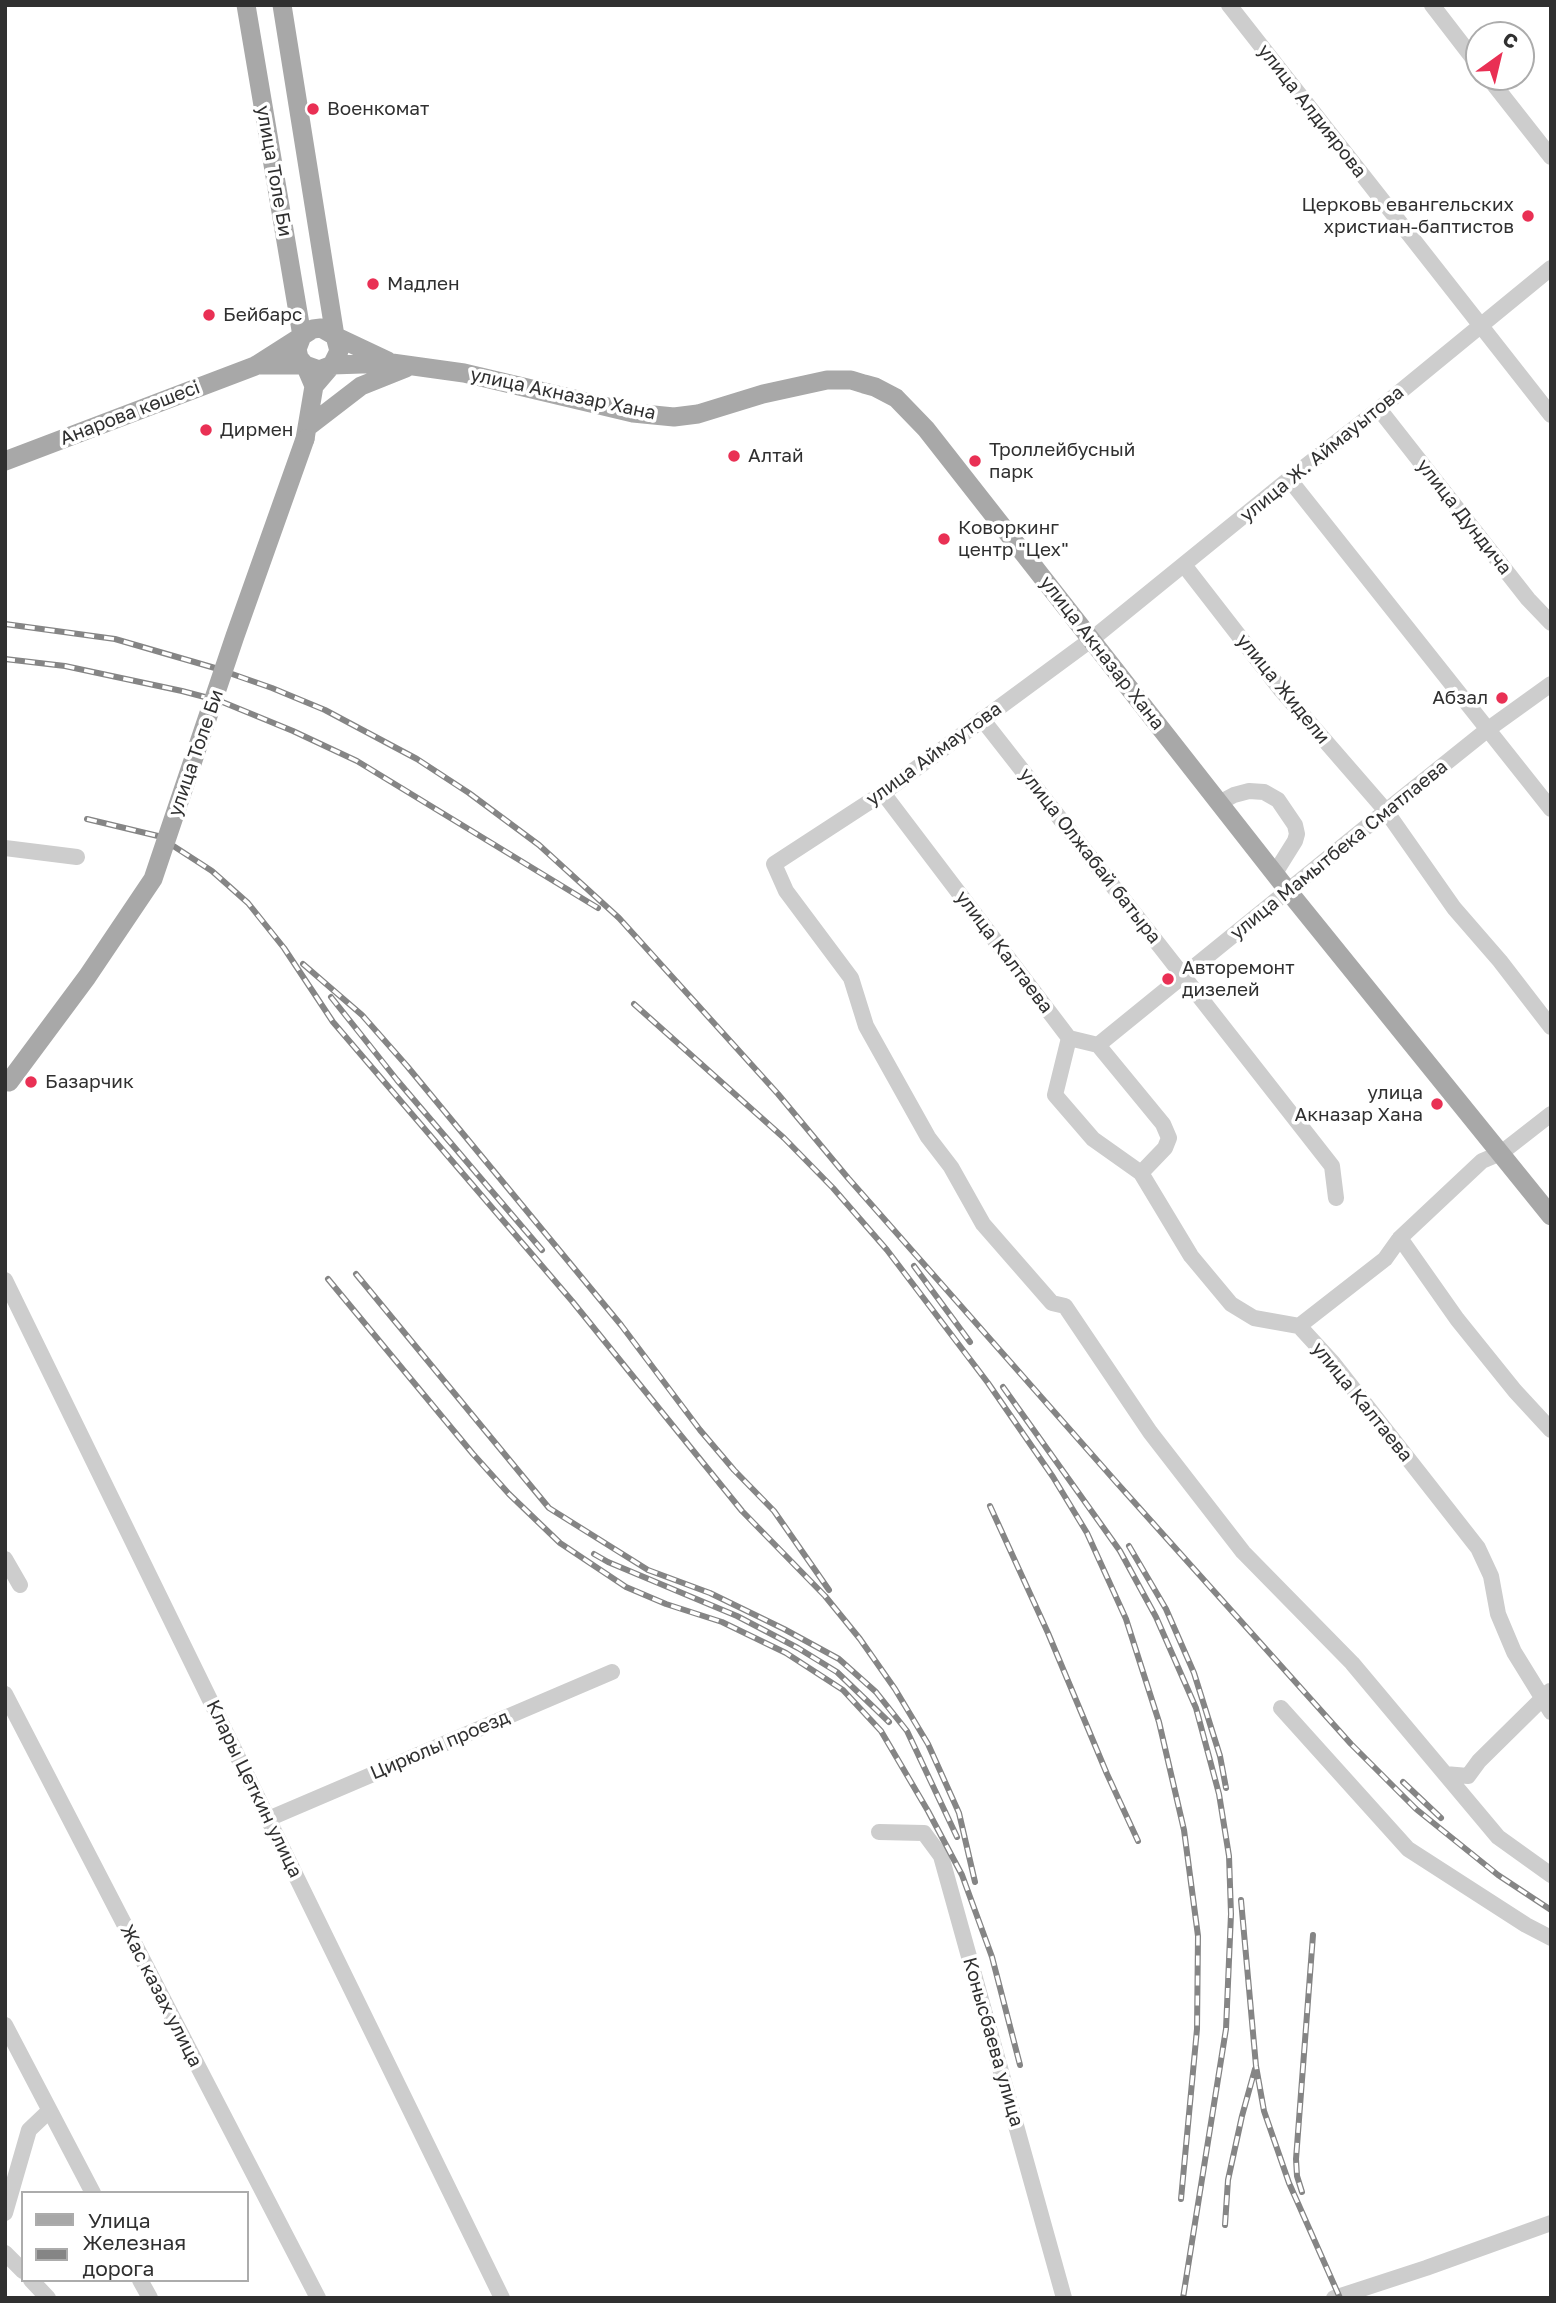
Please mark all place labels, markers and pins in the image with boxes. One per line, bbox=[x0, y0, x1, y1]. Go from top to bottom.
place label: Военкомат bbox=[327, 98, 429, 120]
marker: Военкомат bbox=[305, 101, 321, 117]
place label: Церковь евангельских христиан-баптистов bbox=[1301, 194, 1514, 238]
marker: Церковь евангельских христиан-баптистов bbox=[1520, 208, 1536, 224]
place label: Мадлен bbox=[387, 273, 460, 295]
marker: Мадлен bbox=[365, 276, 381, 292]
place label: Бейбарс bbox=[223, 304, 302, 326]
marker: Бейбарс bbox=[201, 307, 217, 323]
place label: Дирмен bbox=[220, 419, 293, 441]
marker: Дирмен bbox=[198, 422, 214, 438]
place label: Троллейбусный парк bbox=[989, 439, 1135, 483]
place label: Алтай bbox=[748, 445, 803, 467]
marker: Алтай bbox=[726, 448, 742, 464]
marker: Троллейбусный парк bbox=[967, 453, 983, 469]
place label: Коворкинг центр "Цех" bbox=[958, 517, 1069, 561]
marker: Коворкинг центр "Цех" bbox=[936, 531, 952, 547]
place label: Абзал bbox=[1432, 687, 1488, 709]
marker: Абзал bbox=[1494, 690, 1510, 706]
place label: Авторемонт дизелей bbox=[1182, 957, 1294, 1001]
marker: Авторемонт дизелей bbox=[1160, 971, 1176, 987]
place label: Базарчик bbox=[45, 1071, 134, 1093]
marker: Базарчик bbox=[23, 1074, 39, 1090]
place label: улица Акназар Хана bbox=[1294, 1082, 1423, 1126]
marker: улица Акназар Хана bbox=[1429, 1096, 1445, 1112]

